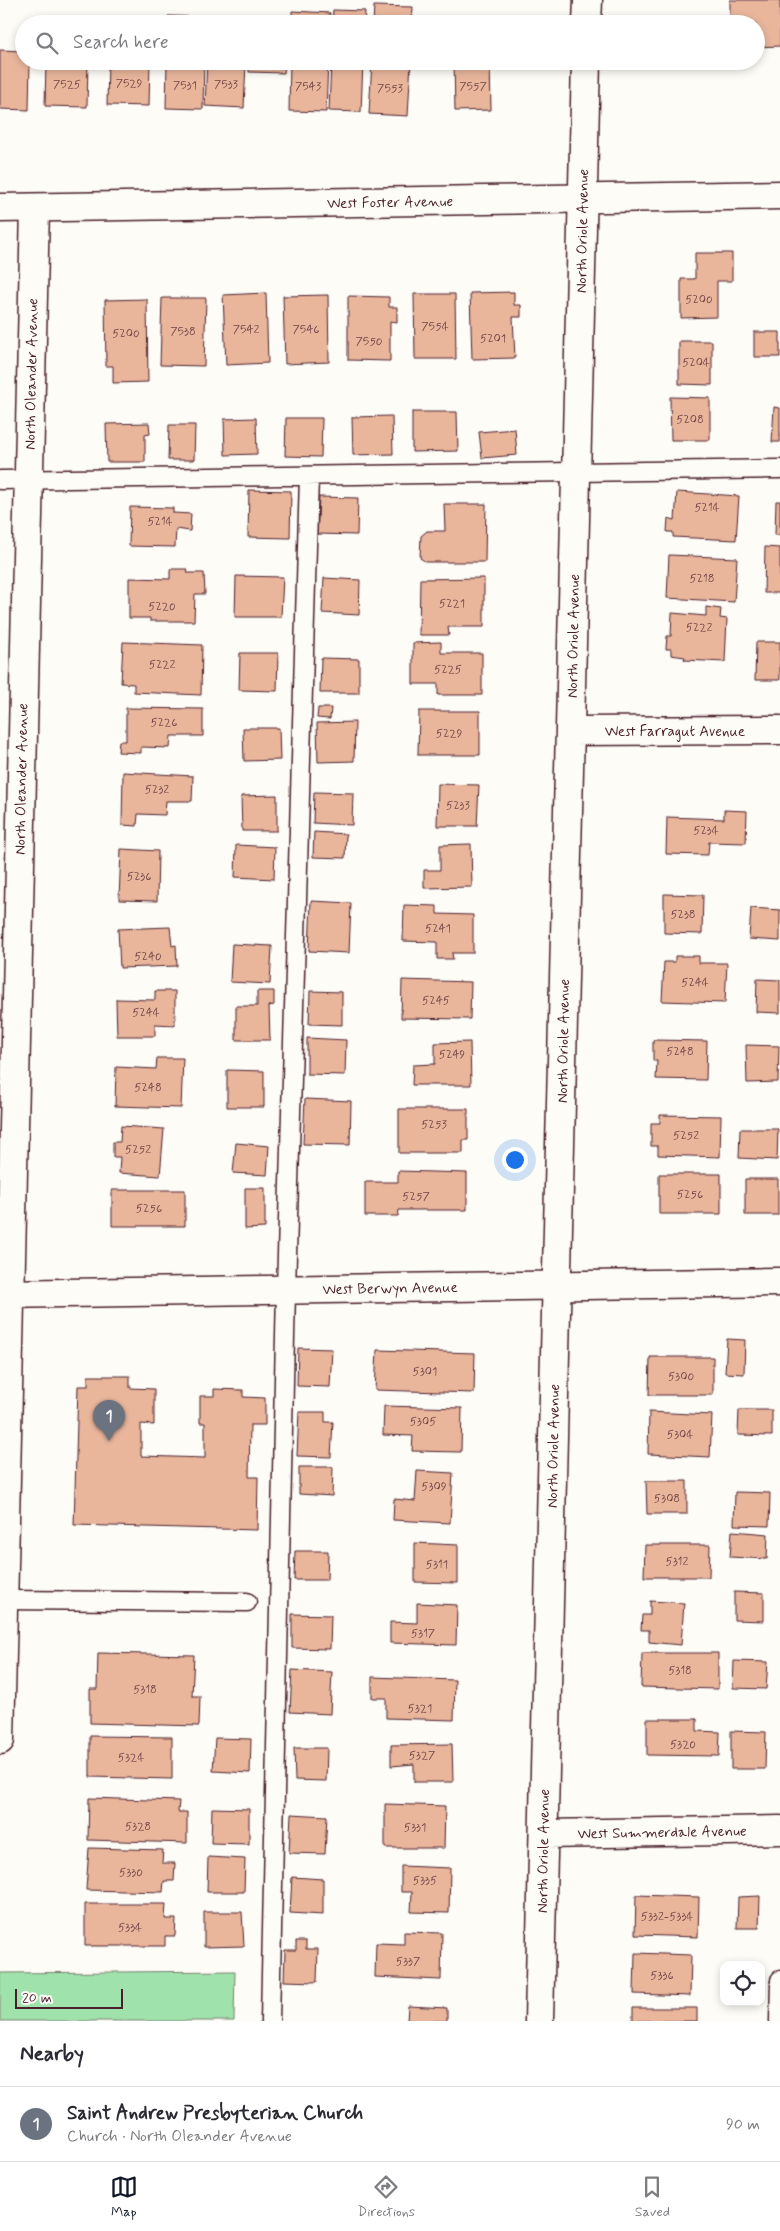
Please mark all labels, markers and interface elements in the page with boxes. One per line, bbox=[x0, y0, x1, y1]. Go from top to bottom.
search box bbox=[15, 15, 765, 70]
icon: search bbox=[33, 29, 61, 57]
text: Search here bbox=[73, 30, 169, 55]
house number: 7529 bbox=[116, 76, 142, 92]
house number: 7525 bbox=[53, 77, 81, 93]
house number: 7533 bbox=[214, 77, 239, 93]
house number: 7531 bbox=[173, 78, 197, 94]
house number: 7543 bbox=[295, 79, 322, 95]
house number: 7557 bbox=[459, 79, 487, 95]
house number: 7553 bbox=[377, 81, 403, 97]
street label: North Oriole Avenue bbox=[572, 168, 594, 293]
street label: West Foster Avenue bbox=[327, 192, 454, 214]
house number: 5200 bbox=[685, 292, 713, 308]
street label: North Oleander Avenue bbox=[21, 298, 43, 450]
house number: 7554 bbox=[421, 319, 449, 335]
house number: 7542 bbox=[233, 322, 259, 338]
house number: 7546 bbox=[293, 322, 319, 338]
house number: 7538 bbox=[170, 324, 196, 340]
house number: 5200 bbox=[112, 326, 140, 342]
house number: 5201 bbox=[480, 331, 506, 347]
house number: 7550 bbox=[355, 334, 383, 350]
house number: 5204 bbox=[682, 355, 710, 371]
house number: 5208 bbox=[676, 412, 704, 428]
house number: 5214 bbox=[694, 500, 720, 516]
house number: 5214 bbox=[147, 514, 173, 530]
house number: 5218 bbox=[690, 571, 714, 587]
street label: North Oriole Avenue bbox=[563, 573, 585, 698]
house number: 5221 bbox=[439, 596, 465, 612]
house number: 5220 bbox=[148, 599, 176, 615]
house number: 5222 bbox=[686, 620, 712, 636]
house number: 5222 bbox=[149, 657, 175, 673]
house number: 5225 bbox=[434, 662, 462, 678]
street label: North Oleander Avenue bbox=[11, 703, 33, 855]
house number: 5226 bbox=[151, 715, 177, 731]
street label: West Farragut Avenue bbox=[605, 722, 745, 742]
house number: 5229 bbox=[436, 726, 462, 742]
house number: 5232 bbox=[145, 782, 169, 798]
house number: 5233 bbox=[446, 798, 471, 814]
house number: 5234 bbox=[693, 823, 719, 839]
house number: 5236 bbox=[127, 869, 151, 885]
house number: 5238 bbox=[670, 907, 696, 923]
house number: 5241 bbox=[425, 921, 451, 937]
house number: 5240 bbox=[134, 949, 162, 965]
house number: 5244 bbox=[681, 975, 709, 991]
street label: North Oriole Avenue bbox=[553, 978, 575, 1103]
house number: 5245 bbox=[422, 993, 450, 1009]
house number: 5244 bbox=[132, 1005, 160, 1021]
house number: 5248 bbox=[666, 1044, 694, 1060]
house number: 5249 bbox=[439, 1047, 465, 1063]
house number: 5248 bbox=[134, 1080, 162, 1096]
house number: 5253 bbox=[421, 1117, 447, 1133]
house number: 5252 bbox=[673, 1128, 699, 1144]
house number: 5252 bbox=[125, 1142, 151, 1158]
your location bbox=[502, 1147, 528, 1173]
house number: 5256 bbox=[677, 1187, 703, 1203]
house number: 5257 bbox=[402, 1189, 430, 1205]
house number: 5256 bbox=[136, 1201, 162, 1217]
street label: West Berwyn Avenue bbox=[322, 1278, 458, 1300]
house number: 5301 bbox=[413, 1364, 437, 1380]
house number: 5300 bbox=[668, 1369, 694, 1385]
street label: North Oriole Avenue bbox=[543, 1383, 565, 1508]
pin: 1 bbox=[93, 1400, 125, 1441]
house number: 5305 bbox=[410, 1414, 436, 1430]
house number: 5304 bbox=[667, 1427, 693, 1443]
house number: 5309 bbox=[421, 1479, 447, 1495]
house number: 5308 bbox=[654, 1491, 680, 1507]
house number: 5312 bbox=[666, 1554, 689, 1570]
house number: 5311 bbox=[426, 1557, 448, 1573]
house number: 5317 bbox=[411, 1626, 435, 1642]
house number: 5318 bbox=[668, 1663, 692, 1679]
house number: 5318 bbox=[133, 1682, 157, 1698]
house number: 5321 bbox=[408, 1701, 432, 1717]
house number: 5320 bbox=[670, 1737, 696, 1753]
house number: 5327 bbox=[409, 1748, 435, 1764]
house number: 5324 bbox=[118, 1750, 144, 1766]
street label: North Oriole Avenue bbox=[533, 1788, 555, 1913]
house number: 5328 bbox=[125, 1819, 151, 1835]
house number: 5331 bbox=[404, 1820, 426, 1836]
street label: West Summerdale Avenue bbox=[577, 1822, 747, 1844]
house number: 5330 bbox=[119, 1865, 143, 1881]
house number: 5335 bbox=[413, 1873, 437, 1889]
house number: 5332-5334 bbox=[641, 1909, 693, 1925]
house number: 5334 bbox=[118, 1920, 142, 1936]
house number: 5337 bbox=[396, 1954, 420, 1970]
map controls bbox=[720, 1961, 765, 2006]
button: locate bbox=[720, 1961, 765, 2006]
house number: 5336 bbox=[650, 1968, 674, 1984]
scale bar bbox=[15, 1986, 122, 2009]
text: 20 m bbox=[22, 1989, 52, 2007]
text: Nearby bbox=[20, 2040, 84, 2068]
text: Saint Andrew Presbyterian Church bbox=[67, 2101, 363, 2126]
text: 1 bbox=[32, 2114, 40, 2135]
text: 90 m bbox=[726, 2114, 760, 2135]
text: Church · North Oleander Avenue bbox=[67, 2126, 292, 2147]
tab: Map bbox=[110, 2173, 138, 2221]
tab: Directions bbox=[358, 2173, 415, 2221]
tab: Saved bbox=[635, 2173, 670, 2221]

